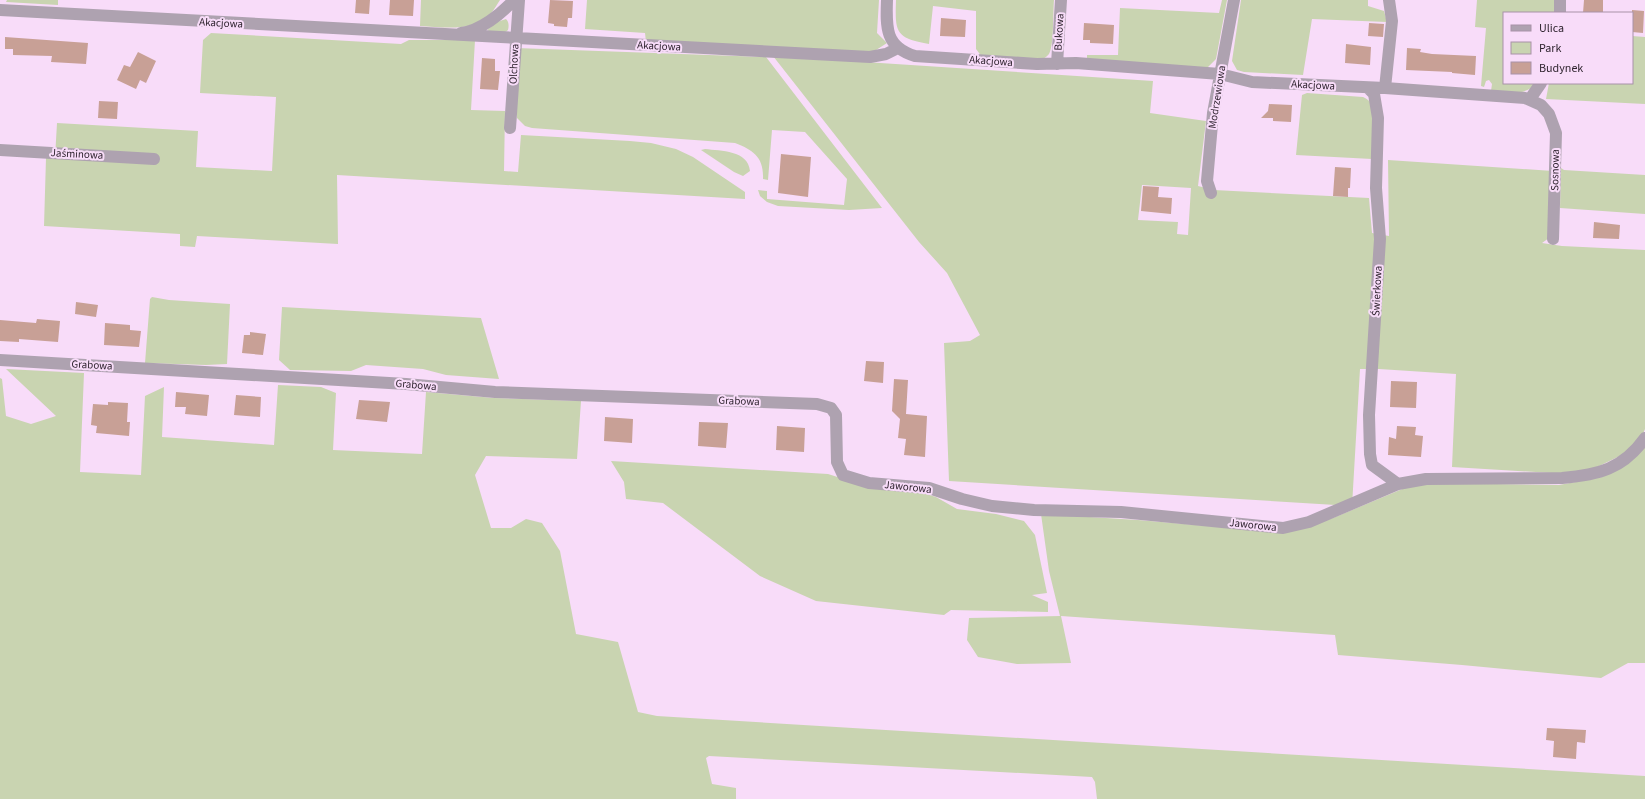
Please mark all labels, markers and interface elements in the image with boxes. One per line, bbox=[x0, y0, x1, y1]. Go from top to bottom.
legend bbox=[1503, 12, 1633, 84]
street label: Bukowa bbox=[1051, 13, 1067, 51]
street label: Akacjowa bbox=[199, 14, 243, 32]
text: Ulica bbox=[1539, 20, 1564, 37]
street label: Akacjowa bbox=[637, 37, 681, 55]
text: Park bbox=[1539, 40, 1561, 57]
street label: Olchowa bbox=[505, 43, 523, 85]
street label: Akacjowa bbox=[969, 52, 1013, 70]
text: Budynek bbox=[1539, 60, 1583, 77]
street label: Modrzewiowa bbox=[1205, 64, 1229, 130]
street label: Akacjowa bbox=[1291, 76, 1335, 94]
street label: Jaśminowa bbox=[50, 145, 104, 163]
street label: Sosnowa bbox=[1547, 149, 1563, 191]
street label: Świerkowa bbox=[1368, 266, 1386, 316]
street label: Grabowa bbox=[71, 356, 113, 374]
street label: Grabowa bbox=[395, 376, 437, 394]
street label: Grabowa bbox=[718, 393, 760, 409]
street label: Jaworowa bbox=[884, 477, 932, 497]
street label: Jaworowa bbox=[1229, 515, 1277, 535]

